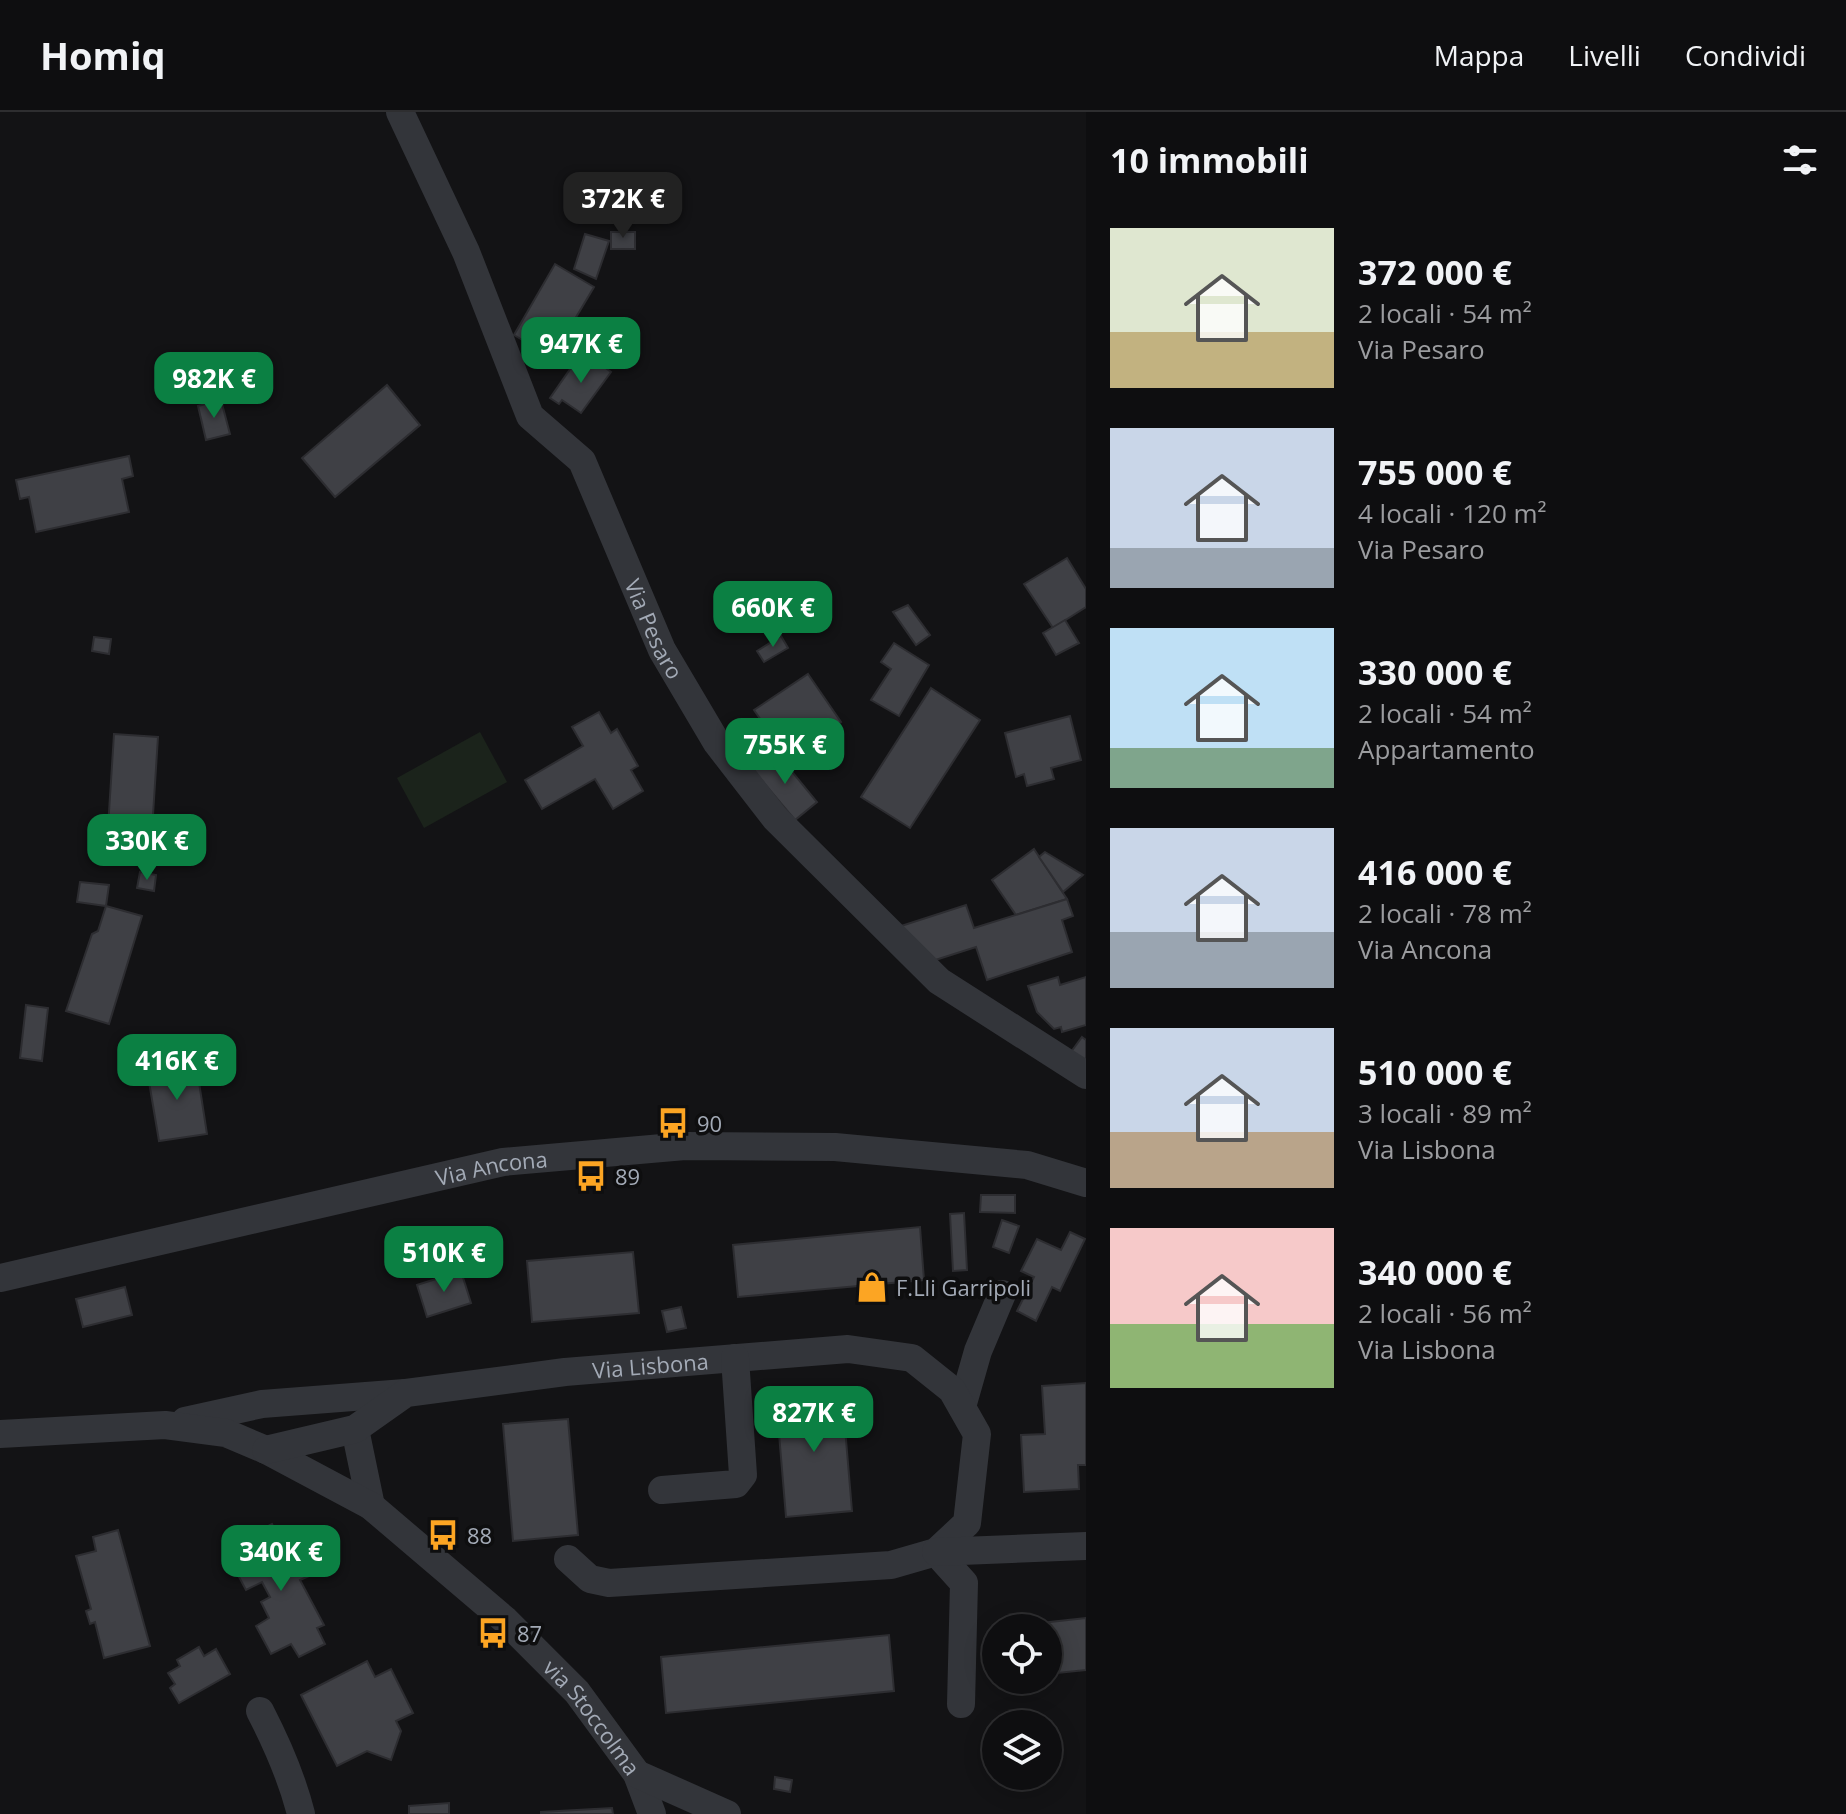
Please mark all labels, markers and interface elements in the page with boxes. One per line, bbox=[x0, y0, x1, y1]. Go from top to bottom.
text: Homiq bbox=[40, 29, 166, 81]
text: Mappa bbox=[1434, 36, 1524, 74]
text: Livelli bbox=[1568, 36, 1641, 74]
text: Condividi bbox=[1685, 36, 1806, 74]
text: 10 immobili bbox=[1110, 137, 1309, 183]
icon: filters bbox=[1778, 138, 1822, 182]
pin: 372K € bbox=[558, 172, 688, 240]
text: 372K € bbox=[581, 180, 665, 216]
text: 372 000 € bbox=[1358, 249, 1512, 295]
icon: home bbox=[1174, 260, 1270, 356]
text: 2 locali · 54 m² bbox=[1358, 295, 1532, 331]
pin: 947K € bbox=[516, 317, 646, 385]
text: 947K € bbox=[539, 325, 623, 361]
text: Via Pesaro bbox=[1358, 331, 1485, 367]
pin: 982K € bbox=[149, 352, 279, 420]
text: 982K € bbox=[172, 360, 256, 396]
text: 755 000 € bbox=[1358, 449, 1512, 495]
icon: home bbox=[1174, 460, 1270, 556]
text: 4 locali · 120 m² bbox=[1358, 495, 1547, 531]
text: Via Pesaro bbox=[1358, 531, 1485, 567]
street label: Via Pesaro bbox=[618, 574, 691, 684]
pin: 660K € bbox=[708, 581, 838, 649]
text: 660K € bbox=[731, 589, 815, 625]
text: 330 000 € bbox=[1358, 649, 1512, 695]
icon: home bbox=[1174, 660, 1270, 756]
text: 2 locali · 54 m² bbox=[1358, 695, 1532, 731]
pin: 755K € bbox=[720, 718, 850, 786]
text: 755K € bbox=[743, 726, 827, 762]
text: Appartamento bbox=[1358, 731, 1535, 767]
pin: 330K € bbox=[82, 814, 212, 882]
text: 330K € bbox=[105, 822, 189, 858]
text: 416 000 € bbox=[1358, 849, 1512, 895]
icon: home bbox=[1174, 860, 1270, 956]
text: 2 locali · 78 m² bbox=[1358, 895, 1532, 931]
text: Via Ancona bbox=[1358, 931, 1492, 967]
pin: 416K € bbox=[112, 1034, 242, 1102]
text: 416K € bbox=[135, 1042, 219, 1078]
text: 510 000 € bbox=[1358, 1049, 1512, 1095]
icon: home bbox=[1174, 1060, 1270, 1156]
text: 3 locali · 89 m² bbox=[1358, 1095, 1532, 1131]
bus stop icon: 90 bbox=[656, 1106, 690, 1140]
place label: 90 bbox=[697, 1108, 722, 1138]
text: Via Lisbona bbox=[1358, 1131, 1496, 1167]
street label: Via Ancona bbox=[432, 1143, 549, 1192]
bus stop icon: 89 bbox=[574, 1159, 608, 1193]
place label: 89 bbox=[615, 1161, 640, 1191]
pin: 510K € bbox=[379, 1226, 509, 1294]
text: 510K € bbox=[402, 1234, 486, 1270]
text: 340 000 € bbox=[1358, 1249, 1512, 1295]
icon: home bbox=[1174, 1260, 1270, 1356]
shop icon: F.Lli Garripoli bbox=[855, 1270, 889, 1304]
place label: F.Lli Garripoli bbox=[896, 1272, 1031, 1302]
text: 2 locali · 56 m² bbox=[1358, 1295, 1532, 1331]
text: Via Lisbona bbox=[1358, 1331, 1496, 1367]
street label: Via Lisbona bbox=[591, 1345, 710, 1385]
pin: 827K € bbox=[749, 1386, 879, 1454]
text: 827K € bbox=[772, 1394, 856, 1430]
bus stop icon: 88 bbox=[426, 1518, 460, 1552]
place label: 88 bbox=[467, 1520, 492, 1550]
pin: 340K € bbox=[216, 1525, 346, 1593]
text: 340K € bbox=[239, 1533, 323, 1569]
map controls bbox=[982, 1614, 1062, 1790]
button: locate bbox=[982, 1614, 1062, 1694]
bus stop icon: 87 bbox=[476, 1616, 510, 1650]
place label: 87 bbox=[517, 1618, 542, 1648]
street label: via Stoccolma bbox=[537, 1652, 648, 1781]
button: layers bbox=[982, 1710, 1062, 1790]

